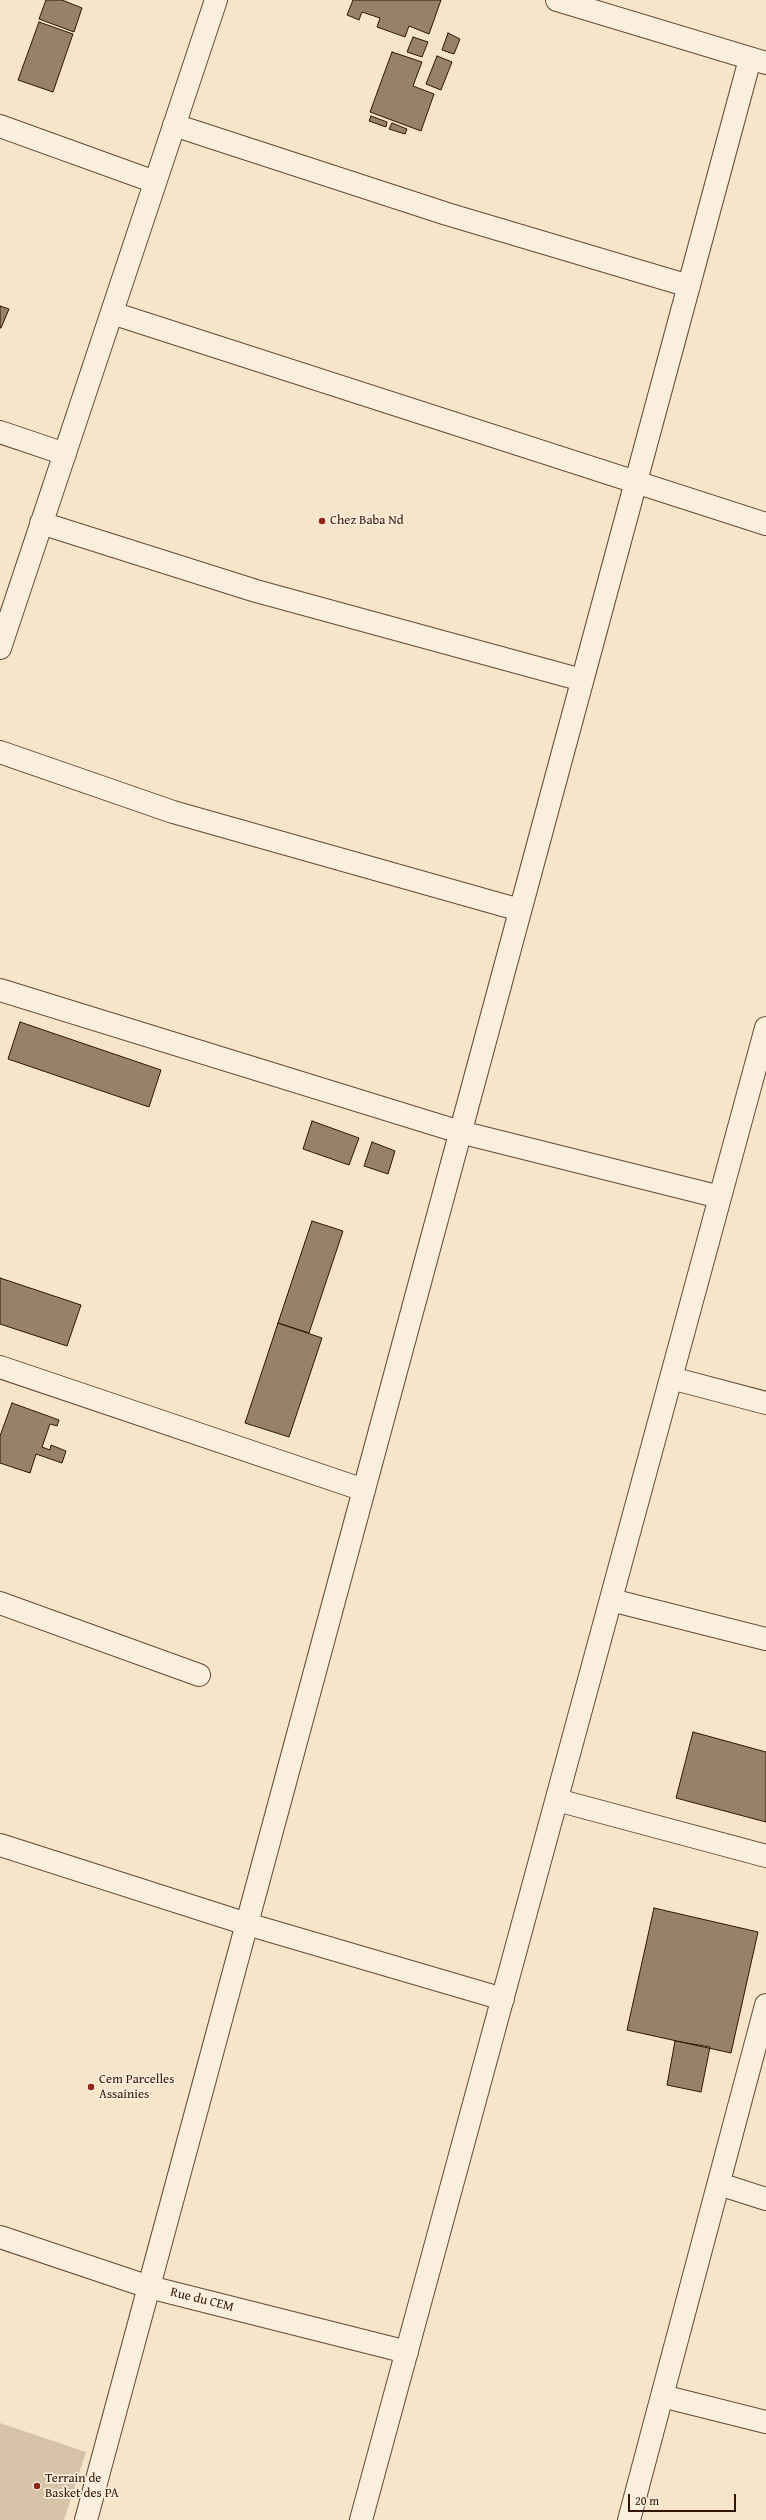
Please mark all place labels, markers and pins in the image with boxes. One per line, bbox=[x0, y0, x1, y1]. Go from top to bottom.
place label: Chez Baba Nd bbox=[330, 513, 404, 529]
marker: Chez Baba Nd bbox=[317, 516, 327, 526]
place label: Cem Parcelles Assainies bbox=[99, 2072, 174, 2103]
marker: Cem Parcelles Assainies bbox=[86, 2082, 96, 2092]
place label: Terrain de Basket des PA bbox=[45, 2471, 119, 2502]
marker: Terrain de Basket des PA bbox=[32, 2481, 42, 2491]

